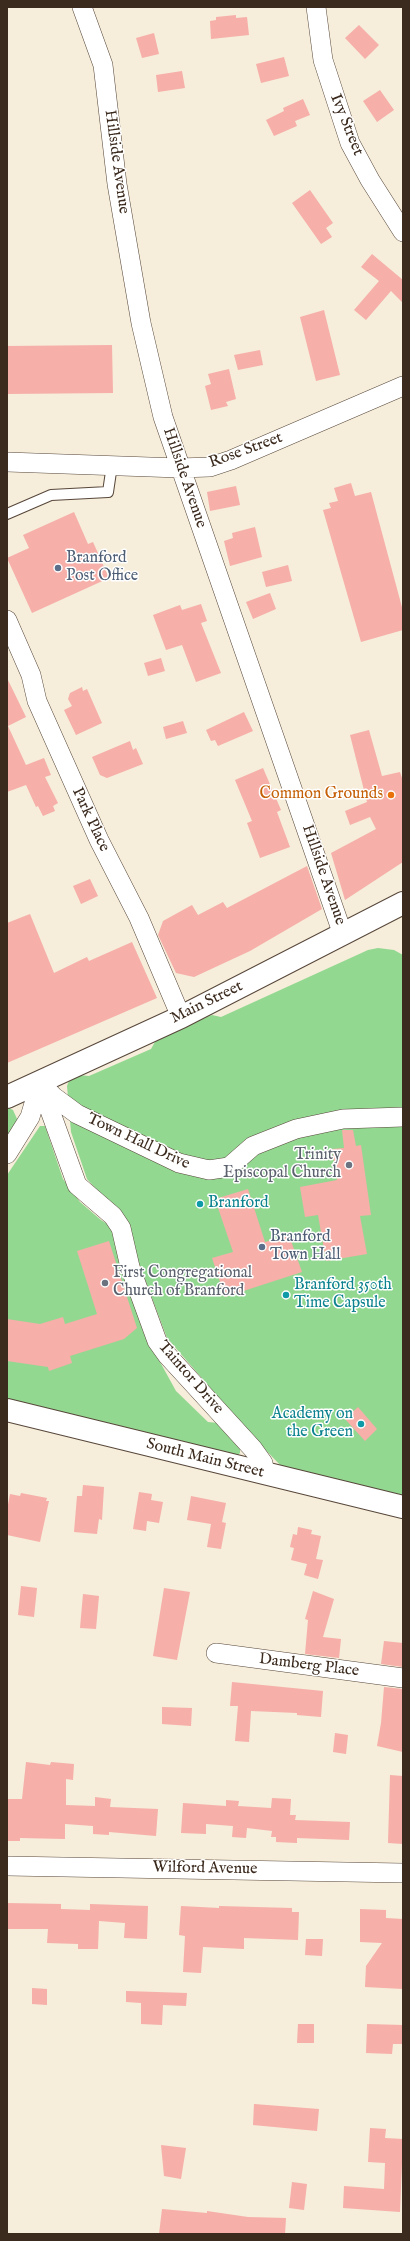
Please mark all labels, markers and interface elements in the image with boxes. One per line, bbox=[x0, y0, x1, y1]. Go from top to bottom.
street label: Ivy Street bbox=[325, 91, 367, 159]
street label: Hillside Avenue bbox=[99, 109, 133, 215]
street label: Hillside Avenue bbox=[158, 425, 210, 531]
street label: Rose Street bbox=[207, 429, 285, 473]
place label: Branford Post Office bbox=[66, 549, 138, 587]
marker: Branford Post Office bbox=[53, 563, 63, 573]
street label: Park Place bbox=[67, 785, 113, 855]
place label: Common Grounds bbox=[260, 785, 383, 805]
marker: Common Grounds bbox=[386, 790, 396, 800]
street label: Hillside Avenue bbox=[297, 822, 349, 928]
street label: Main Street bbox=[168, 977, 246, 1029]
street label: Town Hall Drive bbox=[83, 1110, 193, 1174]
place label: Trinity Episcopal Church bbox=[223, 1146, 341, 1184]
marker: Trinity Episcopal Church bbox=[344, 1160, 354, 1170]
place label: Branford bbox=[208, 1194, 269, 1214]
marker: Branford bbox=[195, 1199, 205, 1209]
place label: Branford Town Hall bbox=[270, 1228, 341, 1266]
marker: Branford Town Hall bbox=[257, 1242, 267, 1252]
place label: First Congregational Church of Branford bbox=[113, 1264, 252, 1302]
place label: Branford 350th Time Capsule bbox=[294, 1276, 392, 1314]
marker: First Congregational Church of Branford bbox=[100, 1278, 110, 1288]
marker: Branford 350th Time Capsule bbox=[281, 1290, 291, 1300]
street label: Taintor Drive bbox=[153, 1337, 227, 1419]
place label: Academy on the Green bbox=[272, 1405, 353, 1443]
marker: Academy on the Green bbox=[356, 1419, 366, 1429]
street label: South Main Street bbox=[144, 1435, 266, 1483]
street label: Damberg Place bbox=[258, 1650, 360, 1682]
street label: Wilford Avenue bbox=[152, 1858, 258, 1880]

